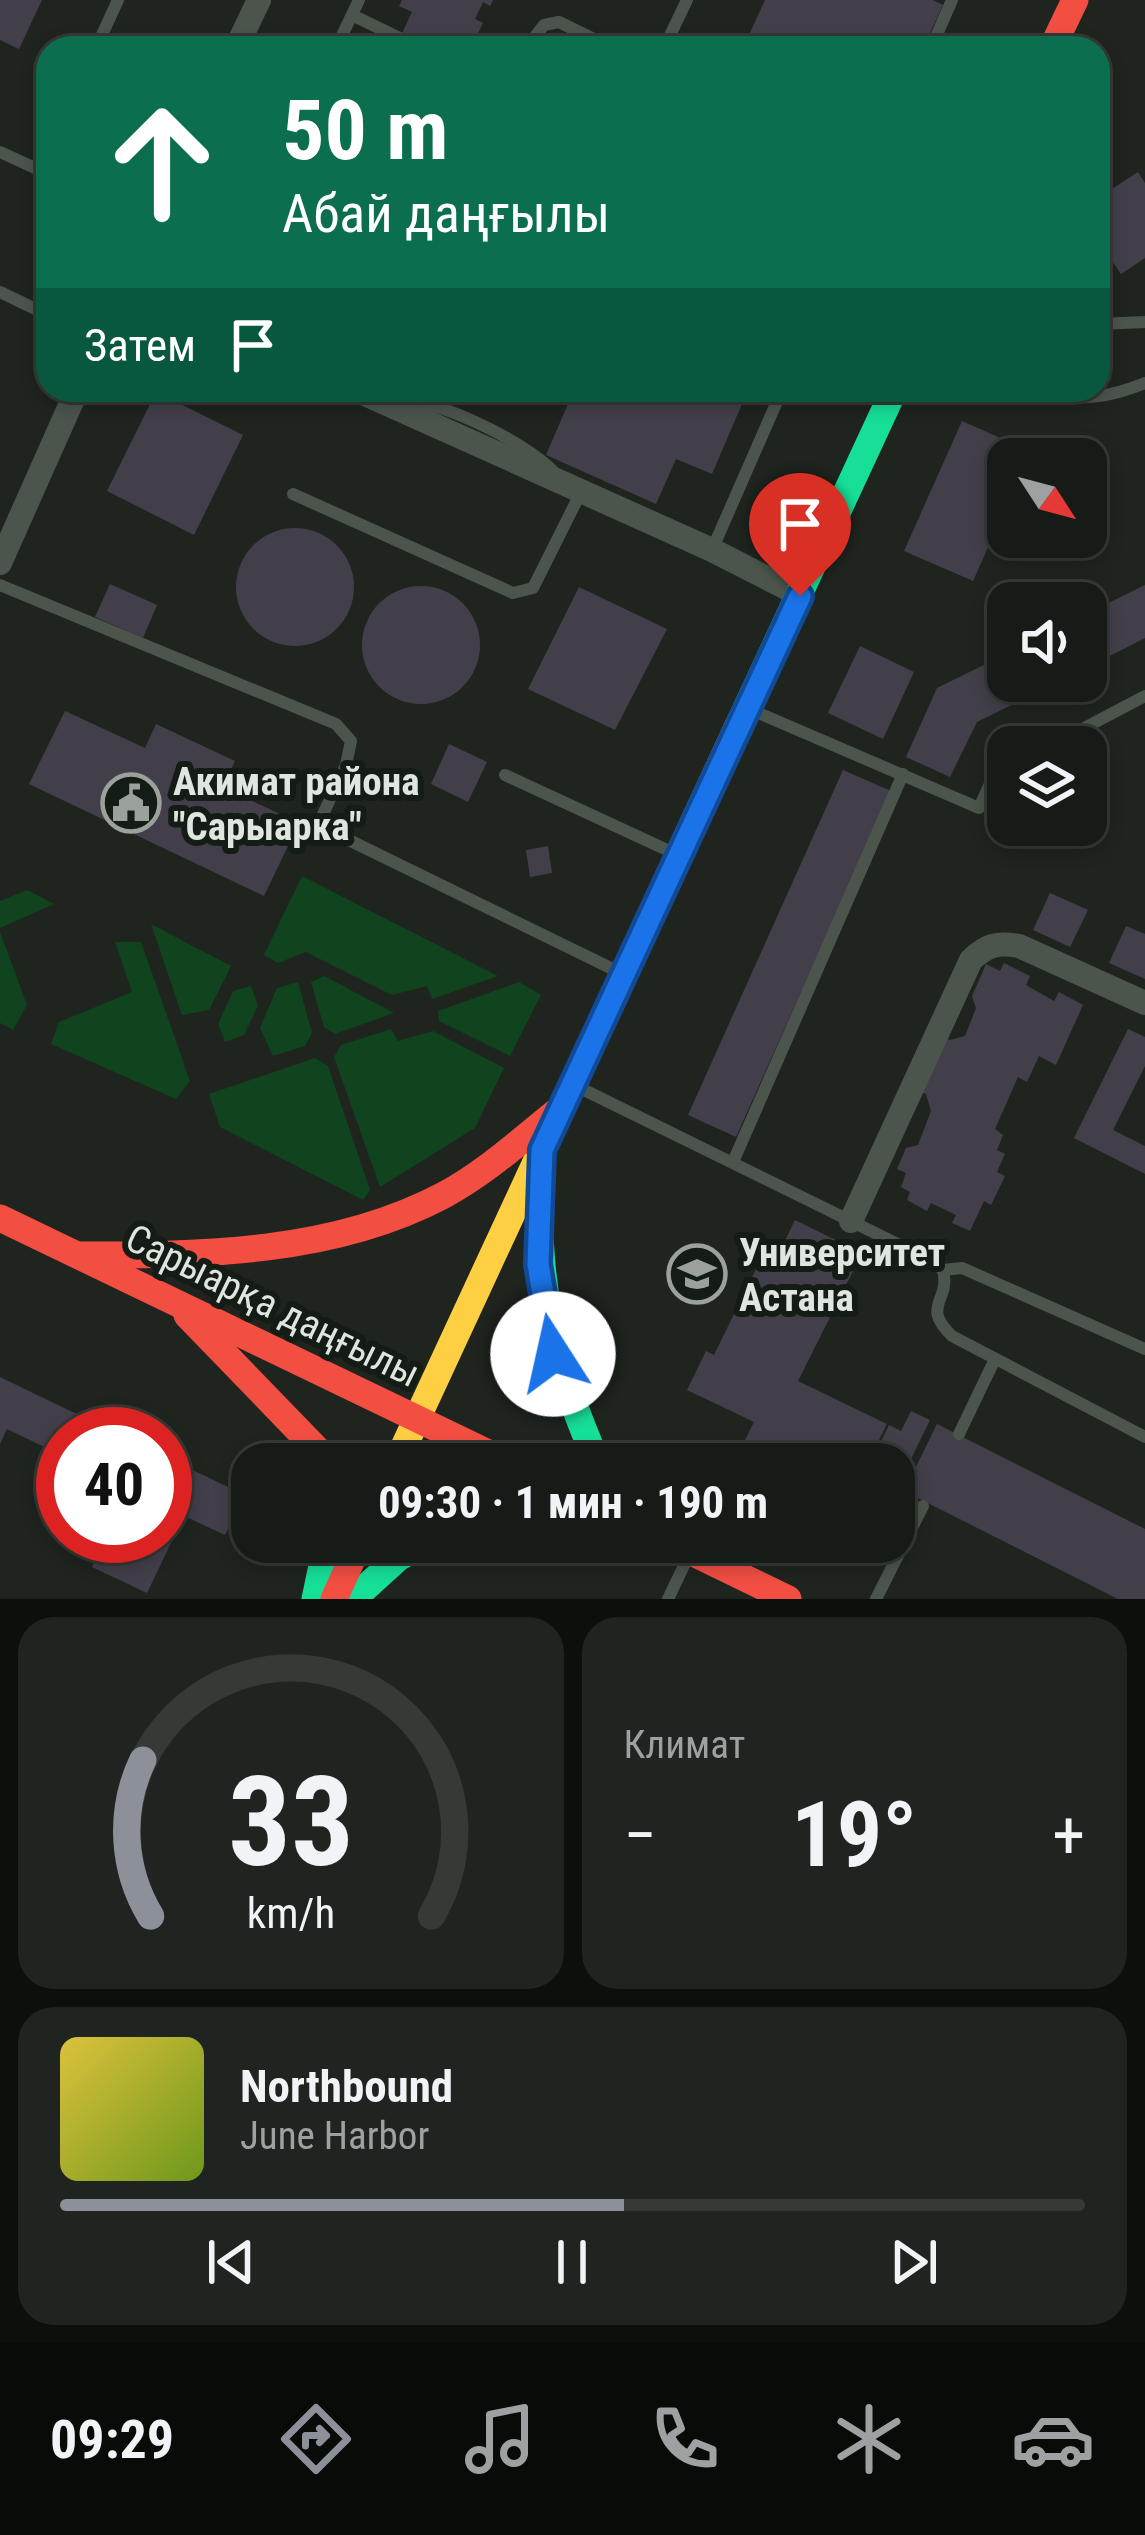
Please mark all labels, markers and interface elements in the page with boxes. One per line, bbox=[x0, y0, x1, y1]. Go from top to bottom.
text: 50 m bbox=[282, 81, 449, 180]
icon: ahead bbox=[84, 84, 240, 240]
text: Абай даңғылы bbox=[282, 182, 610, 245]
icon: arrive bbox=[220, 312, 286, 378]
text: Затем bbox=[84, 319, 196, 372]
north arrow bbox=[987, 438, 1107, 558]
map controls bbox=[987, 438, 1107, 846]
pin bbox=[749, 473, 851, 596]
icon: arrive bbox=[767, 491, 833, 557]
button: sound bbox=[987, 582, 1107, 702]
button: layers bbox=[987, 726, 1107, 846]
place label: Акимат района "Сарыарка" bbox=[173, 759, 420, 850]
public building icon: Акимат района "Сарыарка" bbox=[100, 772, 162, 834]
street label: Сарыарқа даңғылы bbox=[118, 1215, 427, 1397]
place label: Университет Астана bbox=[739, 1230, 945, 1321]
school or university icon: Университет Астана bbox=[666, 1243, 728, 1305]
position arrow bbox=[490, 1291, 616, 1417]
speed limit sign: 40 bbox=[36, 1407, 192, 1563]
text: 09:30 · 1 мин · 190 m bbox=[378, 1476, 768, 1529]
text: Климат bbox=[624, 1722, 745, 1768]
text: 33 bbox=[228, 1749, 354, 1895]
text: 19° bbox=[791, 1783, 917, 1888]
text: − bbox=[624, 1797, 657, 1874]
text: + bbox=[1052, 1797, 1085, 1874]
text: km/h bbox=[247, 1888, 335, 1938]
text: Northbound bbox=[240, 2060, 453, 2113]
text: June Harbor bbox=[240, 2113, 429, 2159]
icon: previous bbox=[198, 2229, 264, 2295]
icon: pause bbox=[539, 2229, 605, 2295]
icon: next bbox=[881, 2229, 947, 2295]
icon: directions bbox=[274, 2397, 358, 2481]
icon: music bbox=[458, 2397, 542, 2481]
icon: phone bbox=[643, 2397, 727, 2481]
icon: climate bbox=[827, 2397, 911, 2481]
icon: car bbox=[1011, 2397, 1095, 2481]
text: 09:29 bbox=[50, 2408, 174, 2471]

